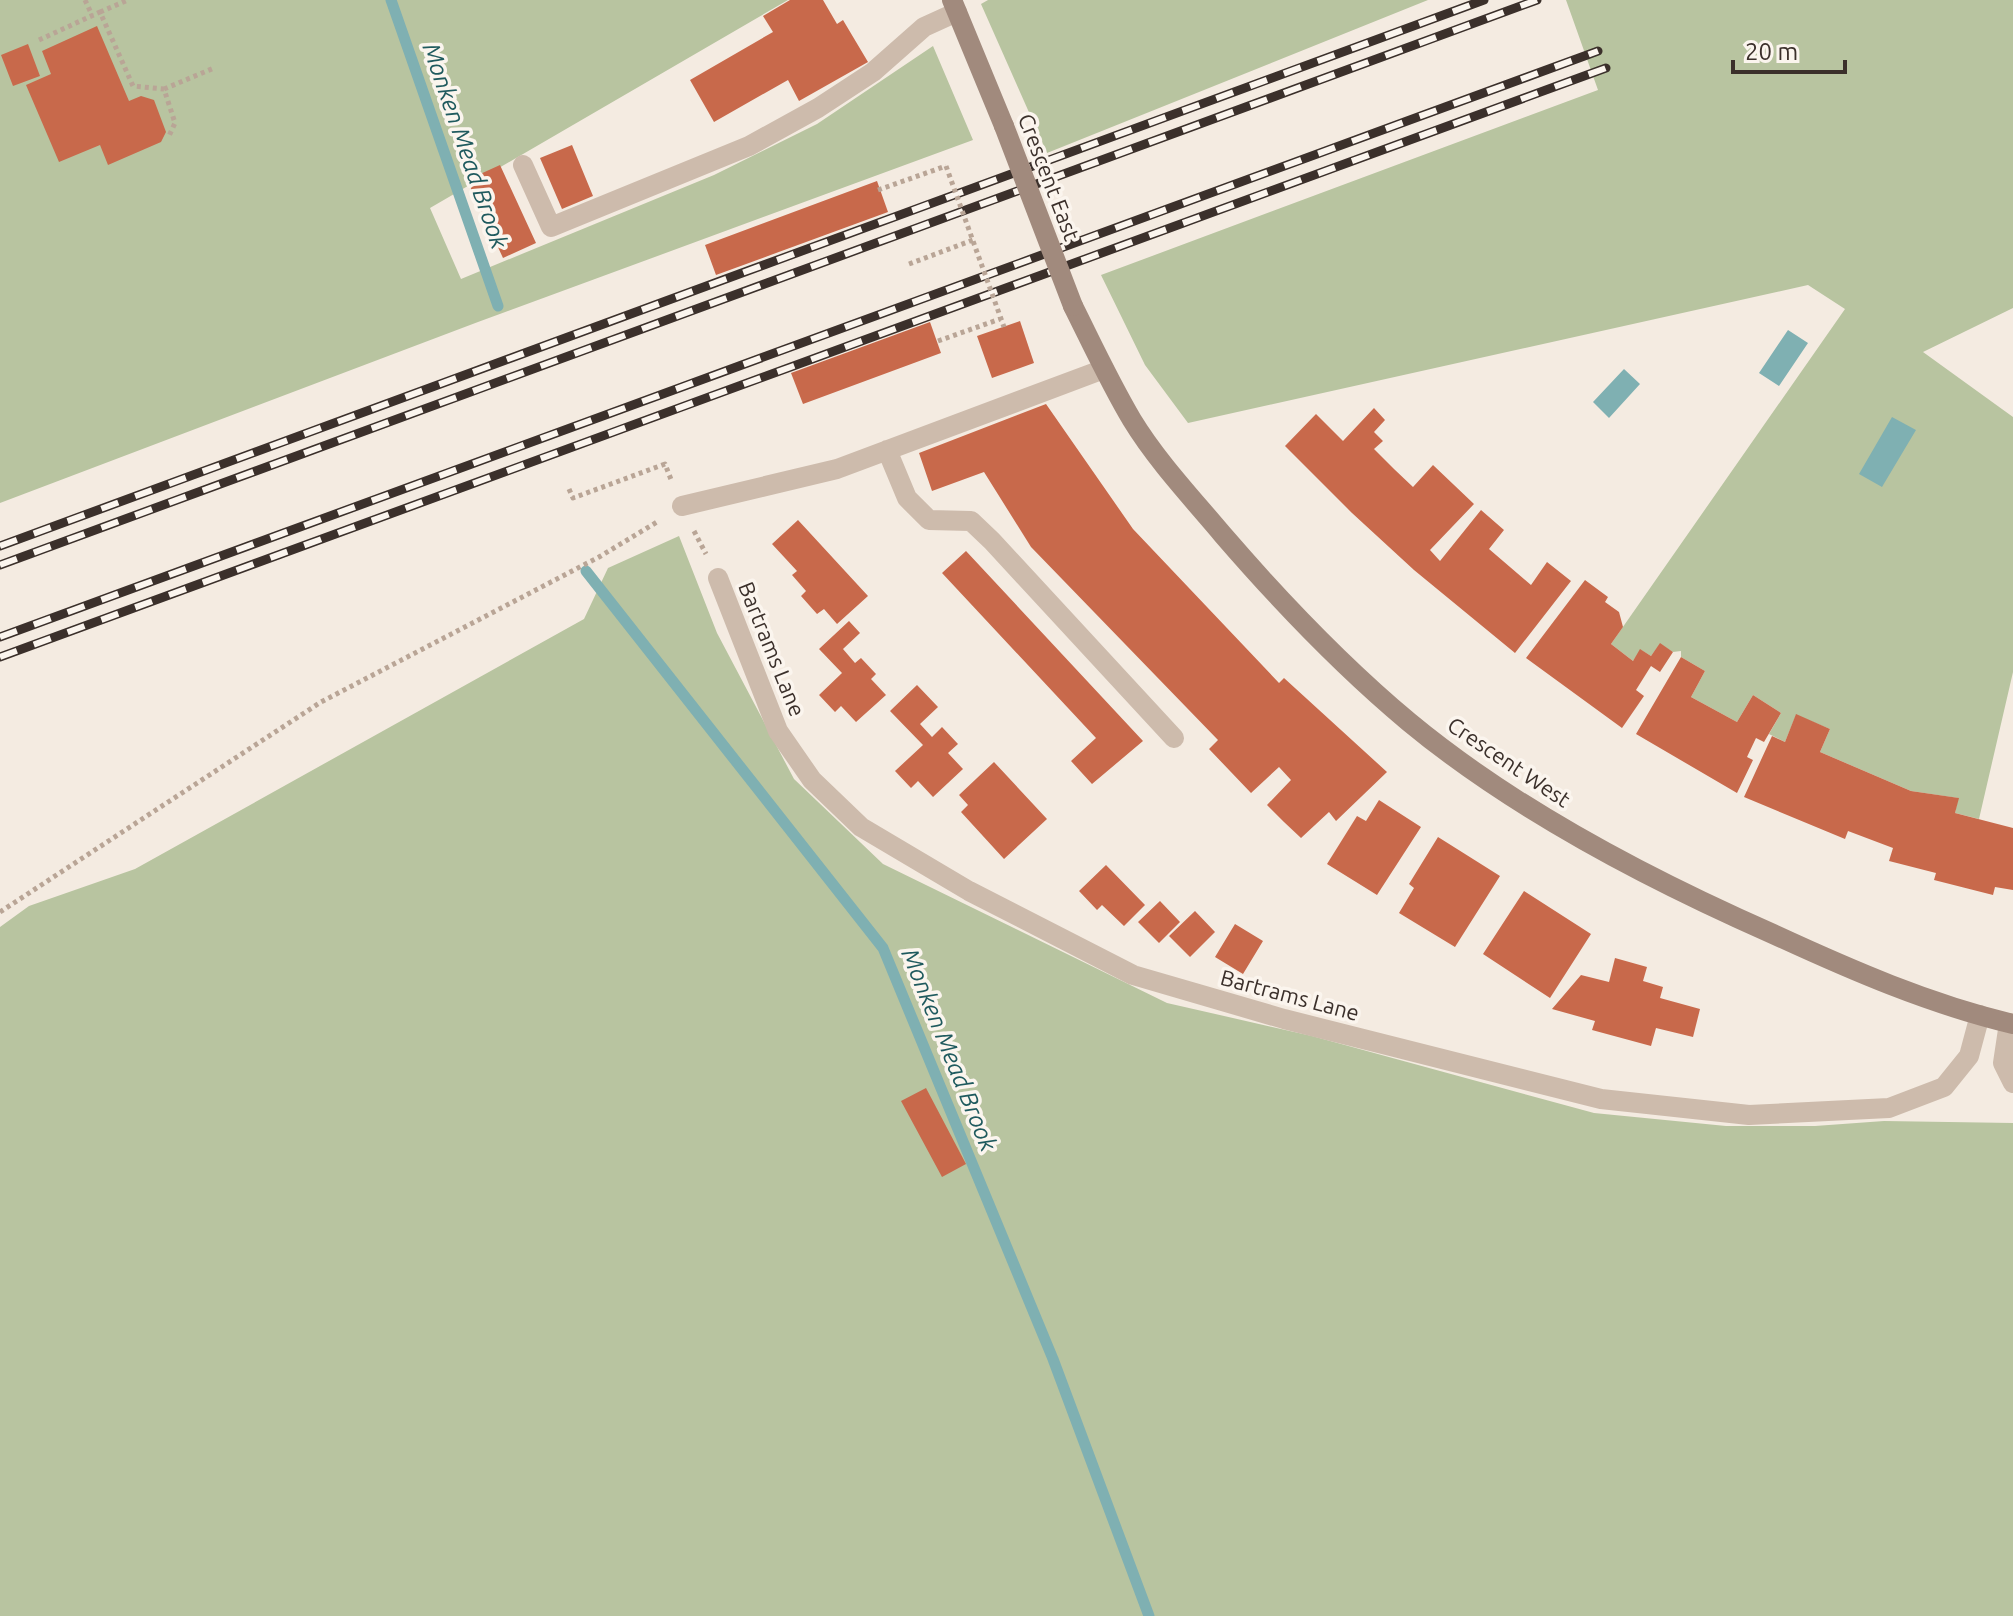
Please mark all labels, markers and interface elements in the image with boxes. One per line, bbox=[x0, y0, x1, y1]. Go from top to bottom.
scale bar bbox=[1733, 24, 1845, 74]
text: 20 m bbox=[1745, 38, 1798, 65]
water label: Monken Mead Brook bbox=[418, 39, 514, 253]
street label: Crescent East bbox=[1014, 110, 1085, 244]
street label: Bartrams Lane bbox=[734, 578, 811, 720]
street label: Crescent West bbox=[1443, 711, 1576, 812]
water label: Monken Mead Brook bbox=[896, 945, 1003, 1156]
street label: Bartrams Lane bbox=[1218, 964, 1362, 1025]

